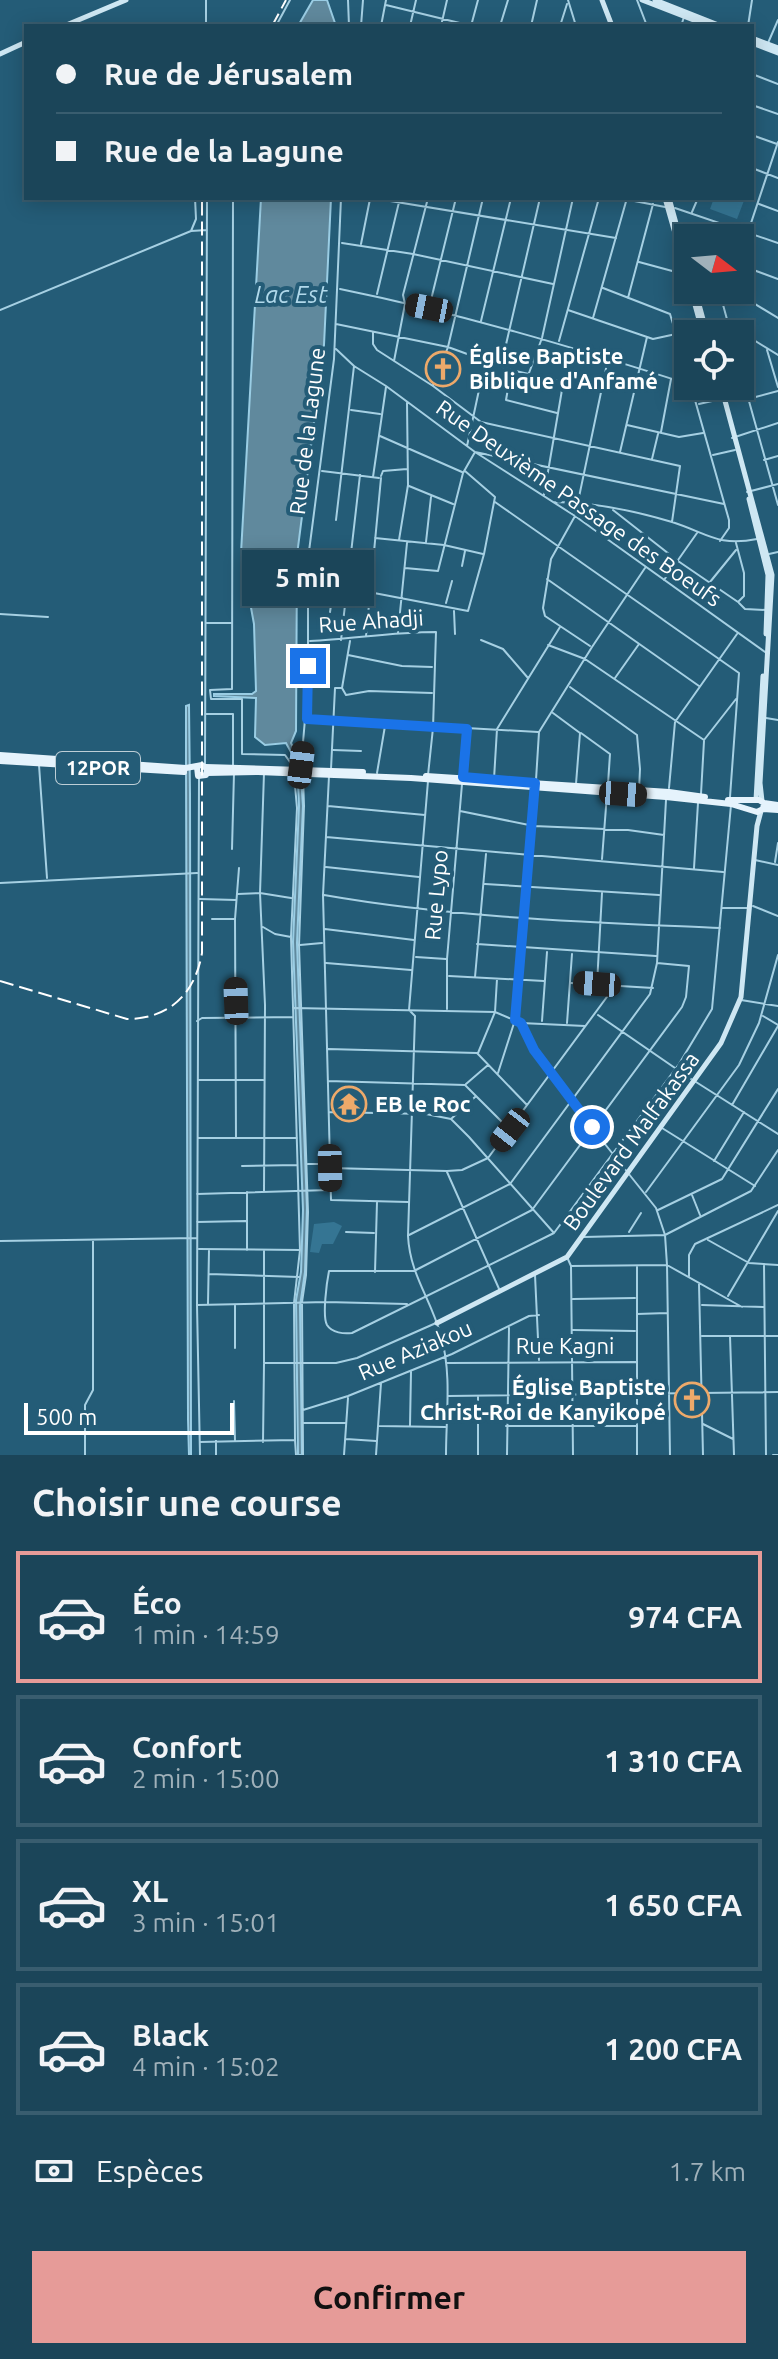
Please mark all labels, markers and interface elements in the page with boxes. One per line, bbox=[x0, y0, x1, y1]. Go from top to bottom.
text: Rue de Jérusalem bbox=[104, 57, 353, 91]
text: Rue de la Lagune bbox=[104, 134, 344, 168]
north arrow bbox=[674, 224, 754, 304]
map controls bbox=[674, 224, 754, 400]
water label: Lac Est bbox=[254, 281, 328, 308]
car bbox=[403, 292, 455, 324]
button: locate bbox=[674, 320, 754, 400]
place label: Église Baptiste Biblique d'Anfamé bbox=[469, 343, 658, 393]
street label: Rue de la Lagune bbox=[284, 346, 329, 516]
church icon: Église Baptiste Biblique d'Anfamé bbox=[424, 350, 462, 388]
street label: Rue Deuxième Passage des Boeufs bbox=[432, 394, 727, 611]
callout: 5 min bbox=[242, 550, 374, 606]
text: 5 min bbox=[275, 563, 341, 592]
street label: Rue Ahadji bbox=[318, 604, 424, 637]
route end bbox=[290, 648, 326, 684]
car bbox=[286, 740, 316, 790]
road number: 12POR bbox=[56, 752, 140, 784]
car bbox=[598, 780, 648, 808]
street label: Rue Lypo bbox=[419, 849, 452, 941]
car bbox=[572, 970, 622, 998]
car bbox=[223, 977, 249, 1025]
street label: Boulevard Malfakassa bbox=[558, 1047, 704, 1235]
temple icon: EB le Roc bbox=[330, 1085, 368, 1123]
place label: EB le Roc bbox=[375, 1091, 471, 1116]
car bbox=[486, 1104, 534, 1156]
route start bbox=[574, 1109, 610, 1145]
car bbox=[318, 1144, 342, 1192]
street label: Rue Aziakou bbox=[354, 1314, 475, 1385]
street label: Rue Kagni bbox=[516, 1333, 614, 1358]
place label: Église Baptiste Christ-Roi de Kanyikopé bbox=[420, 1374, 666, 1424]
church icon: Église Baptiste Christ-Roi de Kanyikopé bbox=[673, 1381, 711, 1419]
scale bar bbox=[24, 1399, 234, 1435]
text: 500 m bbox=[36, 1404, 97, 1429]
text: Choisir une course bbox=[32, 1482, 342, 1523]
icon: car bbox=[36, 1581, 108, 1653]
text: Éco bbox=[132, 1586, 182, 1620]
text: 974 CFA bbox=[628, 1600, 742, 1634]
text: 1 min · 14:59 bbox=[132, 1620, 280, 1649]
icon: car bbox=[36, 1725, 108, 1797]
text: Confort bbox=[132, 1730, 242, 1764]
text: 1 310 CFA bbox=[604, 1744, 742, 1778]
text: 2 min · 15:00 bbox=[132, 1764, 280, 1793]
icon: car bbox=[36, 1869, 108, 1941]
text: XL bbox=[132, 1874, 168, 1908]
text: 1 650 CFA bbox=[604, 1888, 742, 1922]
text: 3 min · 15:01 bbox=[132, 1908, 280, 1937]
icon: car bbox=[36, 2013, 108, 2085]
text: Black bbox=[132, 2018, 209, 2052]
text: 1 200 CFA bbox=[604, 2032, 742, 2066]
text: 4 min · 15:02 bbox=[132, 2052, 280, 2081]
icon: cash bbox=[32, 2149, 76, 2193]
text: Espèces bbox=[96, 2154, 203, 2188]
text: 1.7 km bbox=[669, 2157, 746, 2186]
button: Confirmer bbox=[32, 2251, 746, 2343]

